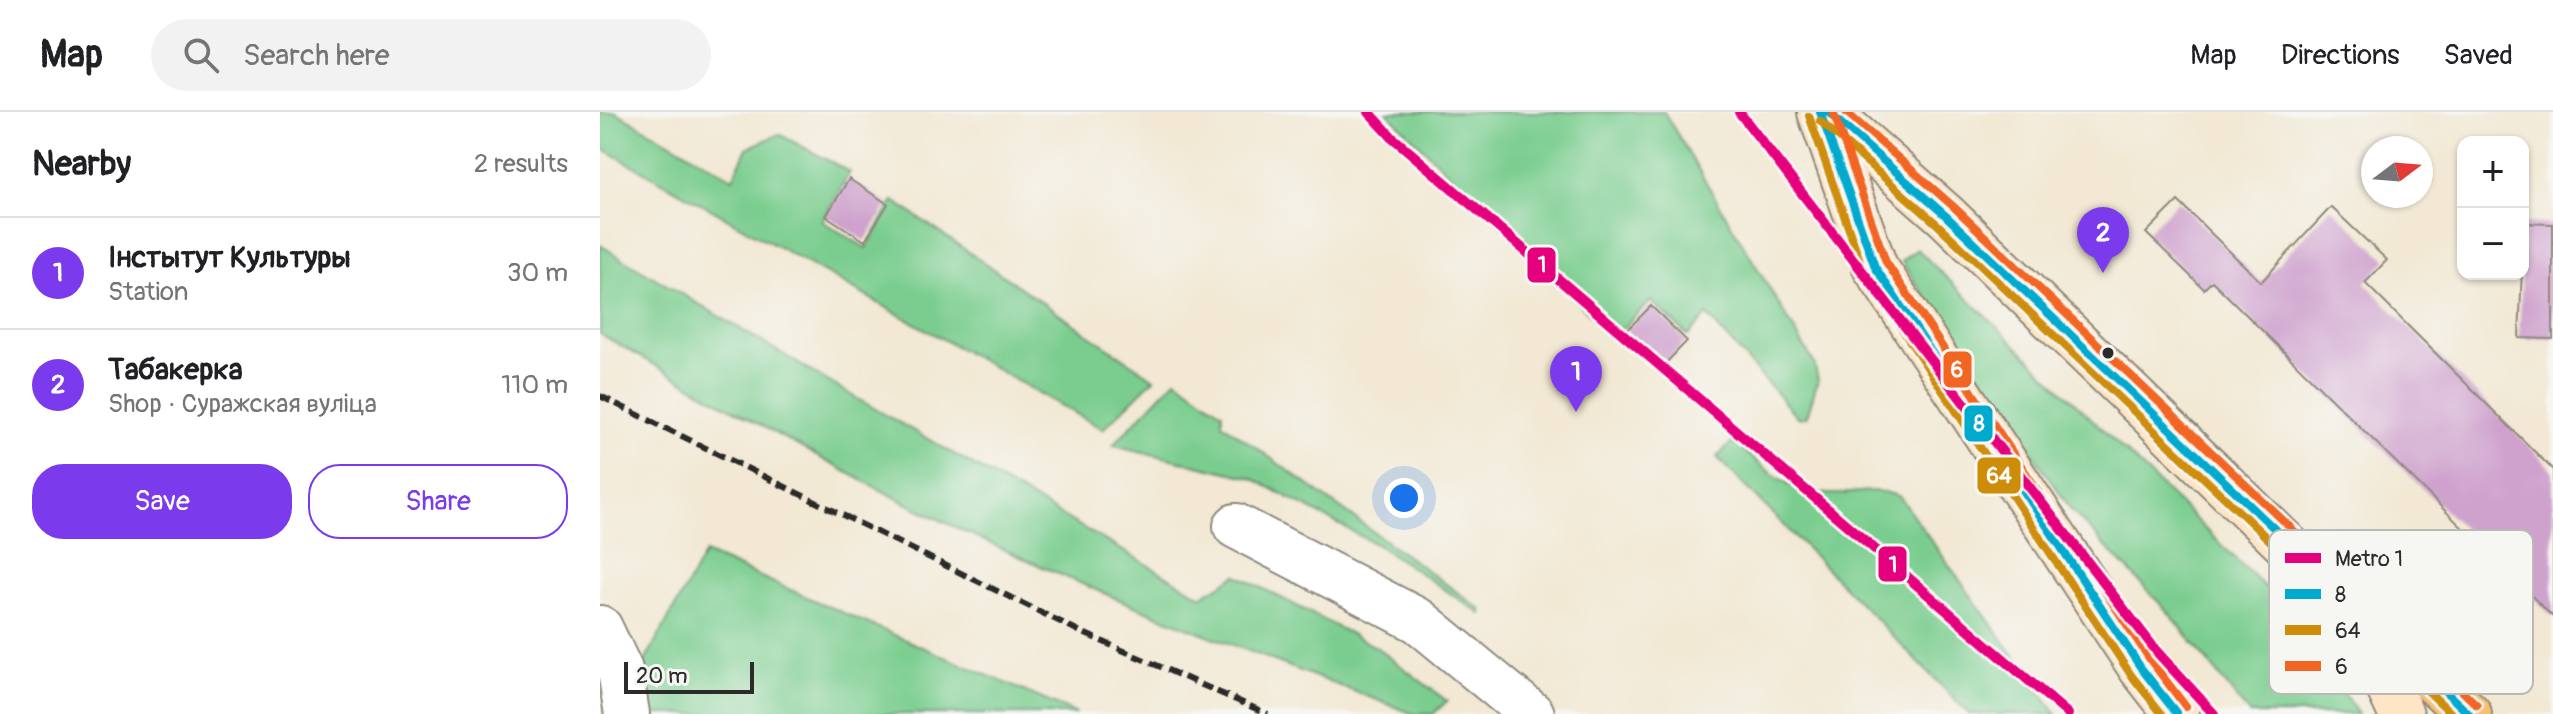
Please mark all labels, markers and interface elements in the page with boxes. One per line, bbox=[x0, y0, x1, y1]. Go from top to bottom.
search box bbox=[151, 19, 711, 91]
text: Map bbox=[40, 31, 103, 79]
icon: search bbox=[179, 33, 223, 77]
text: Search here bbox=[243, 37, 390, 74]
text: Map bbox=[2190, 38, 2237, 73]
text: Directions bbox=[2281, 38, 2400, 73]
text: Saved bbox=[2444, 38, 2513, 73]
north arrow bbox=[2361, 136, 2433, 208]
map controls bbox=[2457, 136, 2529, 280]
button: + bbox=[2457, 136, 2529, 208]
text: Nearby bbox=[32, 143, 131, 186]
text: 2 results bbox=[474, 148, 568, 180]
pin: 2 bbox=[2077, 207, 2129, 273]
button: − bbox=[2457, 208, 2529, 280]
text: Інстытут Культуры bbox=[108, 239, 351, 276]
line badge: 1 bbox=[1526, 246, 1557, 284]
text: 1 bbox=[1538, 251, 1546, 279]
text: 1 bbox=[53, 257, 63, 289]
text: 30 m bbox=[507, 257, 568, 289]
text: Station bbox=[108, 276, 188, 308]
unlabelled marker bbox=[2100, 345, 2116, 361]
pin: 1 bbox=[1550, 346, 1602, 412]
line badge: 6 bbox=[1942, 350, 1973, 389]
text: Табакерка bbox=[108, 351, 243, 388]
text: 6 bbox=[1951, 356, 1964, 384]
text: 2 bbox=[51, 369, 65, 401]
text: 110 m bbox=[501, 369, 568, 401]
text: Shop · Суражская вуліца bbox=[108, 388, 377, 420]
line badge: 8 bbox=[1963, 404, 1994, 443]
text: 8 bbox=[1973, 410, 1985, 438]
line badge: 64 bbox=[1976, 456, 2022, 495]
text: 64 bbox=[1986, 462, 2012, 490]
button: Save bbox=[32, 464, 292, 539]
button: Share bbox=[308, 464, 568, 539]
your location bbox=[1384, 478, 1424, 518]
legend bbox=[2269, 530, 2533, 694]
line badge: 1 bbox=[1877, 545, 1908, 583]
text: Metro 1 bbox=[2335, 545, 2403, 573]
text: 1 bbox=[1889, 551, 1897, 579]
text: 8 bbox=[2335, 581, 2346, 609]
text: 64 bbox=[2335, 617, 2361, 645]
text: 6 bbox=[2335, 653, 2348, 681]
scale bar bbox=[624, 658, 754, 694]
text: 20 m bbox=[636, 662, 688, 690]

